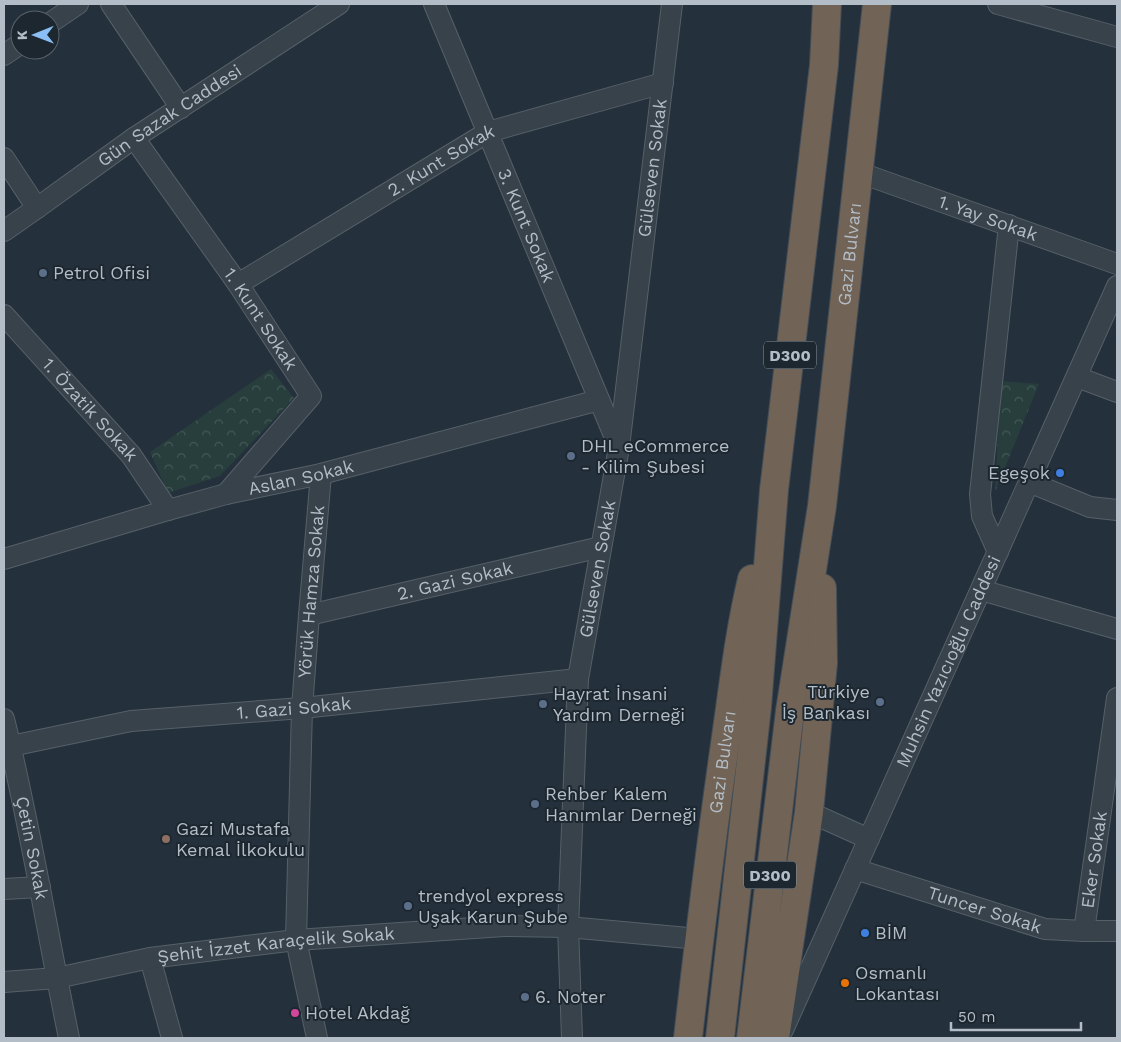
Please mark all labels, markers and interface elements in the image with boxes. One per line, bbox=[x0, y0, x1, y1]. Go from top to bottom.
north arrow bbox=[10, 10, 60, 60]
text: K bbox=[14, 30, 30, 40]
street label: Gün Sazak Caddesi bbox=[93, 60, 245, 171]
street label: Gülseven Sokak bbox=[633, 97, 671, 238]
street label: 2. Kunt Sokak bbox=[384, 120, 497, 200]
street label: 3. Kunt Sokak bbox=[494, 165, 560, 285]
street label: 1. Yay Sokak bbox=[936, 191, 1040, 245]
street label: Gazi Bulvarı bbox=[833, 202, 865, 307]
place label: Petrol Ofisi bbox=[53, 262, 150, 283]
street label: 1. Kunt Sokak bbox=[220, 264, 302, 374]
marker: Petrol Ofisi bbox=[37, 267, 49, 279]
road number: D300 bbox=[764, 342, 816, 368]
street label: 1. Özatik Sokak bbox=[38, 354, 142, 465]
place label: DHL eCommerce - Kilim Şubesi bbox=[581, 435, 729, 477]
marker: DHL eCommerce - Kilim Şubesi bbox=[565, 450, 577, 462]
street label: Aslan Sokak bbox=[246, 455, 356, 499]
place label: Egeşok bbox=[988, 462, 1050, 483]
marker: Egeşok bbox=[1054, 467, 1066, 479]
street label: Gülseven Sokak bbox=[575, 499, 619, 639]
street label: Yörük Hamza Sokak bbox=[293, 504, 328, 679]
street label: Muhsin Yazıcıoğlu Caddesi bbox=[891, 552, 1005, 770]
street label: 2. Gazi Sokak bbox=[395, 557, 515, 604]
place label: Türkiye İş Bankası bbox=[782, 681, 870, 723]
place label: Hayrat İnsani Yardım Derneği bbox=[553, 683, 685, 725]
street label: 1. Gazi Sokak bbox=[236, 692, 352, 723]
marker: Türkiye İş Bankası bbox=[874, 696, 886, 708]
marker: Hayrat İnsani Yardım Derneği bbox=[537, 698, 549, 710]
street label: Gazi Bulvarı bbox=[705, 710, 740, 815]
place label: Rehber Kalem Hanımlar Derneği bbox=[545, 783, 697, 825]
street label: Çetin Sokak bbox=[12, 794, 53, 901]
marker: Rehber Kalem Hanımlar Derneği bbox=[529, 798, 541, 810]
street label: Eker Sokak bbox=[1076, 810, 1111, 909]
place label: Gazi Mustafa Kemal İlkokulu bbox=[176, 818, 305, 860]
marker: Gazi Mustafa Kemal İlkokulu bbox=[160, 833, 172, 845]
road number: D300 bbox=[744, 862, 796, 888]
street label: Tuncer Sokak bbox=[925, 882, 1044, 937]
place label: trendyol express Uşak Karun Şube bbox=[418, 885, 568, 927]
marker: trendyol express Uşak Karun Şube bbox=[402, 900, 414, 912]
street label: Şehit İzzet Karaçelik Sokak bbox=[156, 922, 395, 967]
place label: BİM bbox=[875, 922, 907, 943]
marker: BİM bbox=[859, 927, 871, 939]
place label: Osmanlı Lokantası bbox=[855, 962, 940, 1004]
marker: Osmanlı Lokantası bbox=[839, 977, 851, 989]
place label: 6. Noter bbox=[535, 986, 606, 1007]
marker: 6. Noter bbox=[519, 991, 531, 1003]
scale bar bbox=[951, 1000, 1081, 1032]
place label: Hotel Akdağ bbox=[305, 1002, 410, 1023]
marker: Hotel Akdağ bbox=[289, 1007, 301, 1019]
text: 50 m bbox=[958, 1008, 995, 1026]

